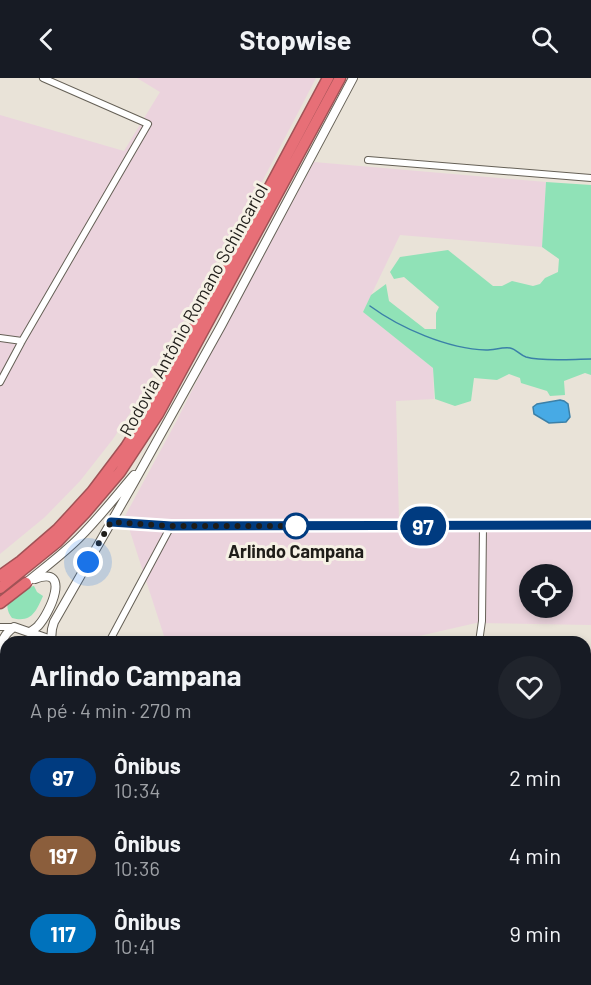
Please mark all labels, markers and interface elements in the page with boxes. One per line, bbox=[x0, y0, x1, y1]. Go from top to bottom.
icon: back bbox=[30, 23, 63, 56]
text: Stopwise bbox=[239, 23, 352, 55]
icon: search bbox=[528, 23, 561, 56]
street label: Rodovia Antônio Romano Schincariol bbox=[114, 179, 272, 440]
line badge: 97 bbox=[396, 506, 450, 546]
marker: Arlindo Campana bbox=[283, 513, 309, 539]
text: 97 bbox=[412, 514, 434, 539]
place label: Arlindo Campana bbox=[228, 540, 364, 562]
your location bbox=[73, 547, 103, 577]
map controls bbox=[519, 564, 573, 618]
button: locate bbox=[519, 564, 573, 618]
button: heart bbox=[498, 656, 561, 719]
text: Arlindo Campana bbox=[30, 658, 242, 692]
text: A pé · 4 min · 270 m bbox=[30, 698, 192, 722]
text: Ônibus bbox=[114, 752, 181, 778]
text: 2 min bbox=[509, 764, 561, 790]
text: 97 bbox=[52, 765, 74, 790]
text: 10:34 bbox=[114, 778, 160, 802]
text: Ônibus bbox=[114, 830, 181, 856]
text: 4 min bbox=[509, 842, 561, 868]
text: 197 bbox=[48, 843, 78, 868]
text: 10:36 bbox=[114, 856, 160, 880]
text: Ônibus bbox=[114, 908, 181, 934]
text: 9 min bbox=[509, 920, 561, 946]
text: 117 bbox=[50, 921, 76, 946]
text: 10:41 bbox=[114, 934, 155, 958]

